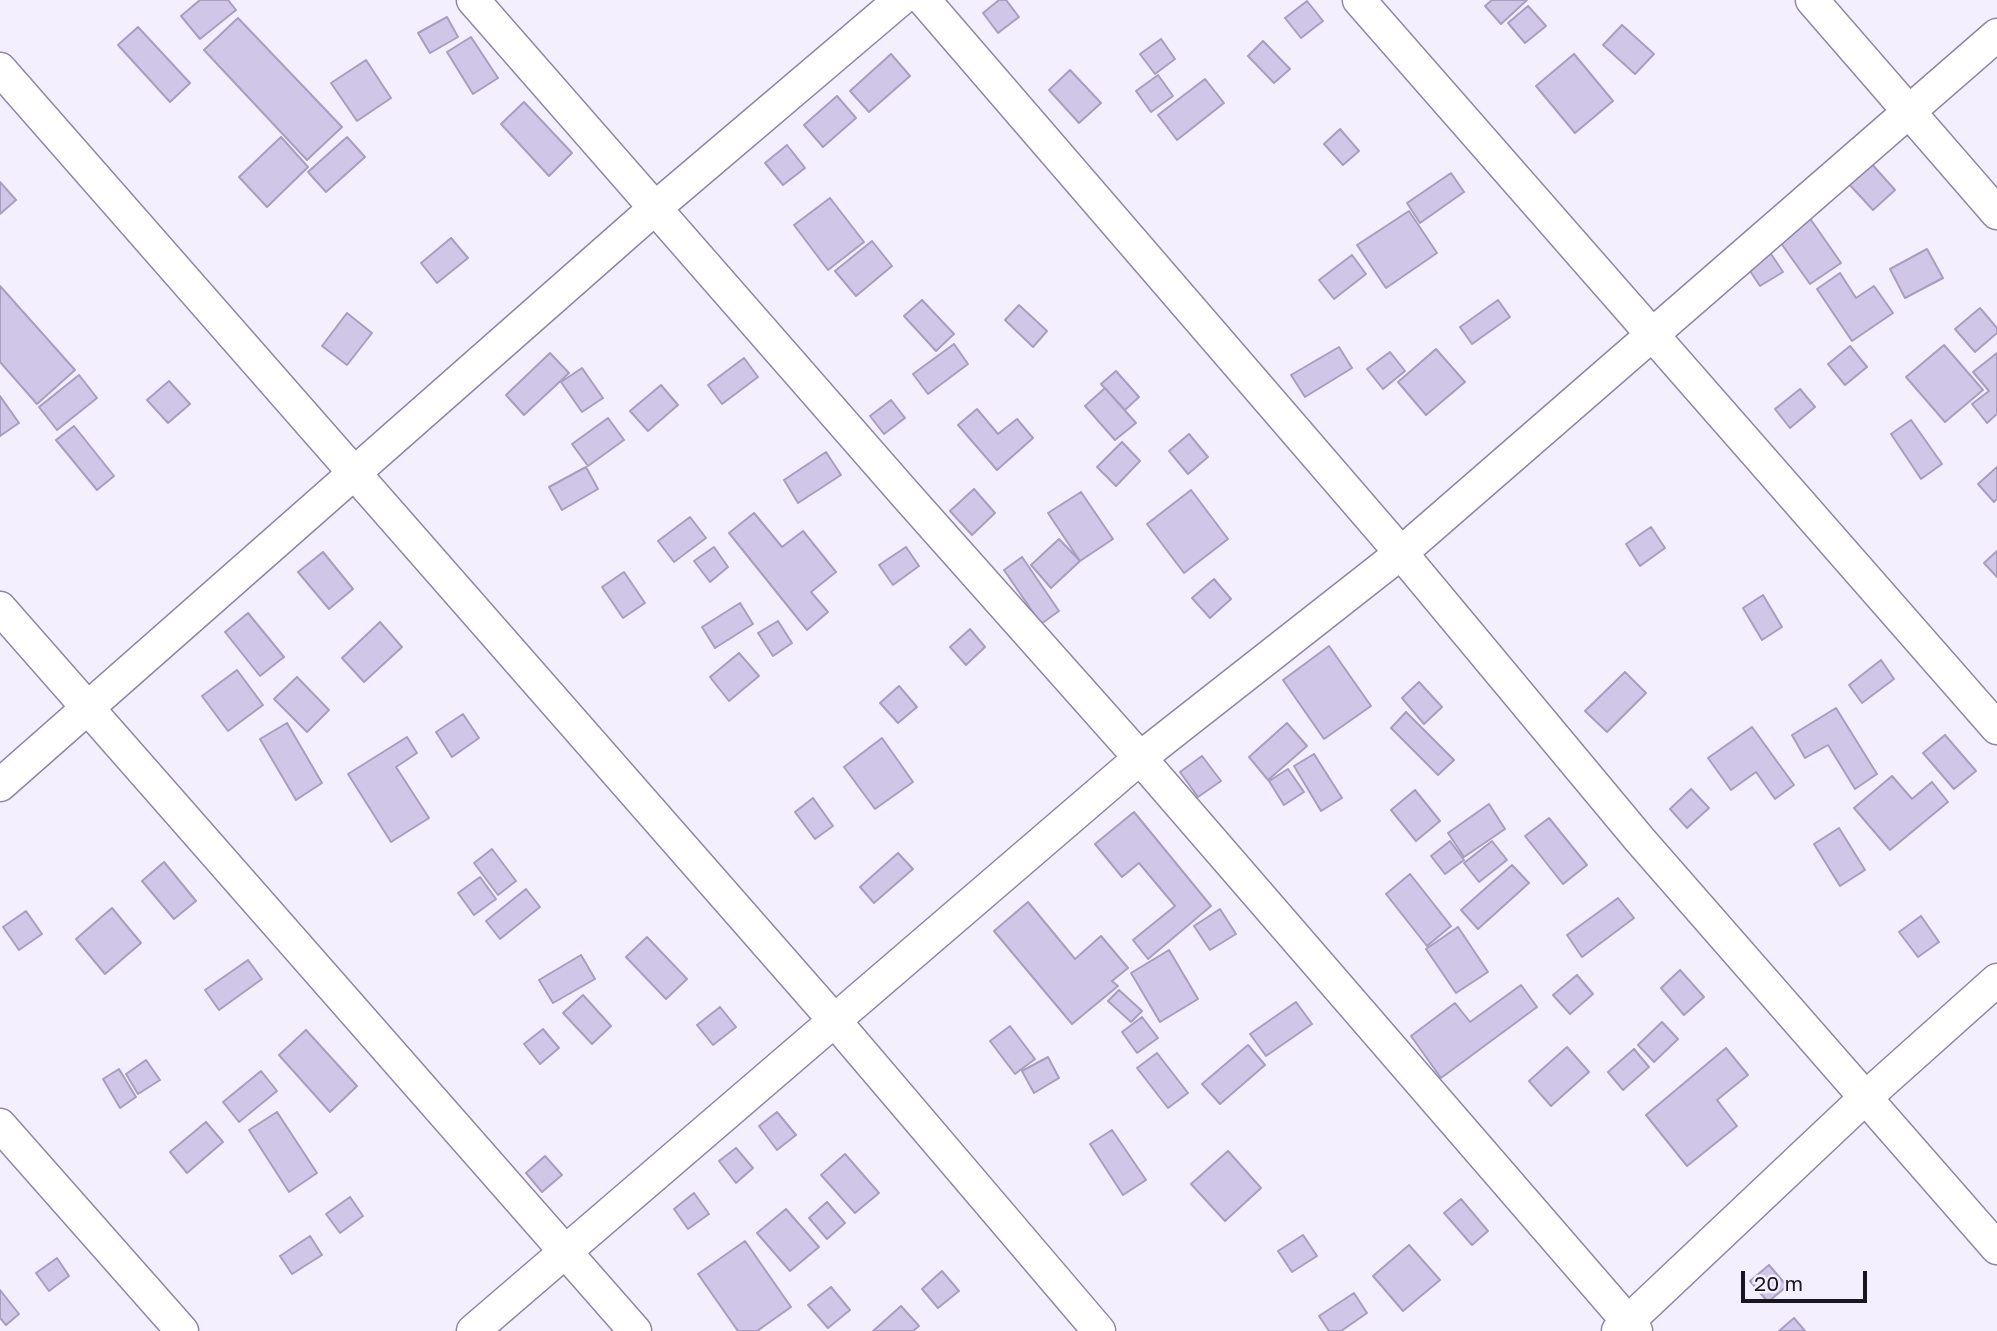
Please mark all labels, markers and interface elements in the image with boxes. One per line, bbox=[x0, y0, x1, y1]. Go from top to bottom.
scale bar bbox=[1745, 1258, 1871, 1302]
text: 20 m bbox=[1754, 1270, 1803, 1296]

